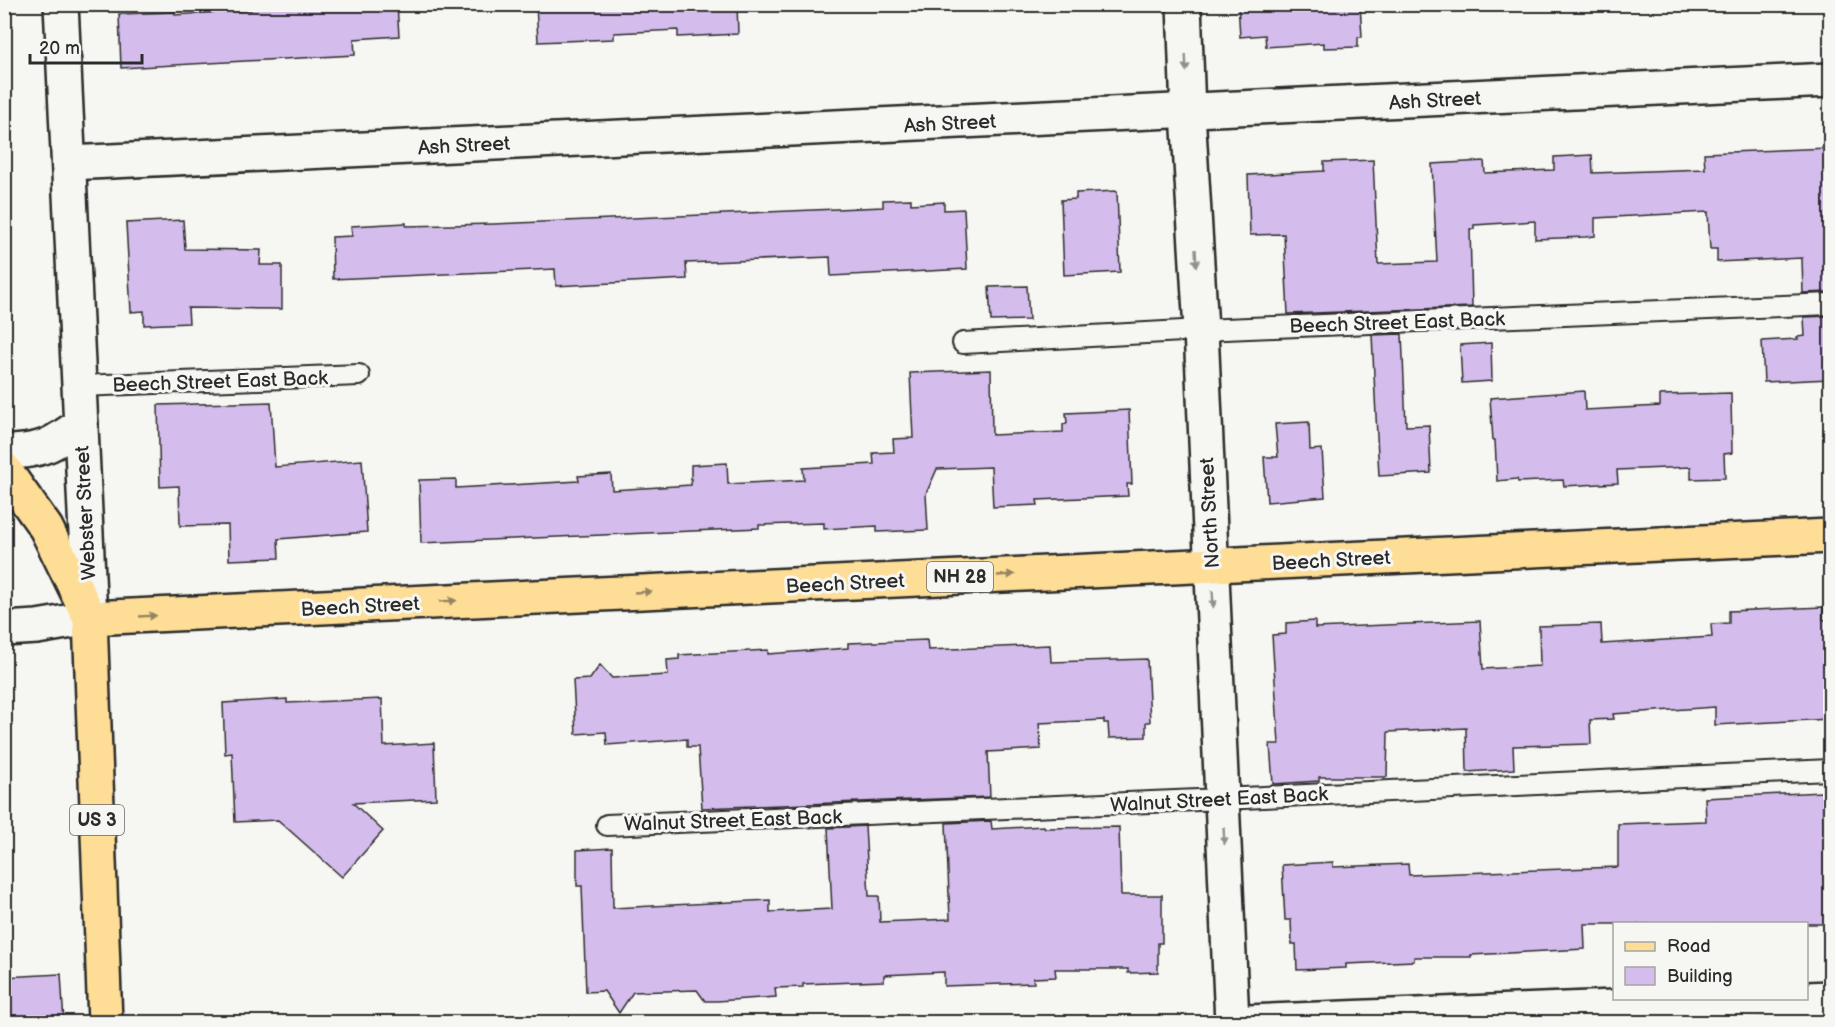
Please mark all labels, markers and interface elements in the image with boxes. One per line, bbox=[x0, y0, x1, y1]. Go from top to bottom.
scale bar bbox=[30, 27, 142, 65]
text: 20 m bbox=[39, 38, 80, 59]
one-way arrow bbox=[1182, 53, 1191, 72]
street label: Ash Street bbox=[1388, 87, 1482, 115]
street label: Ash Street bbox=[903, 110, 997, 138]
street label: Ash Street bbox=[417, 132, 511, 160]
one-way arrow bbox=[1192, 248, 1201, 267]
street label: Beech Street East Back bbox=[1289, 307, 1506, 339]
street label: Beech Street East Back bbox=[112, 366, 329, 398]
street label: Webster Street bbox=[70, 445, 102, 581]
street label: North Street bbox=[1195, 457, 1225, 569]
street label: Beech Street bbox=[1271, 546, 1391, 576]
road number: NH 28 bbox=[927, 562, 993, 592]
street label: Beech Street bbox=[785, 569, 905, 599]
one-way arrow bbox=[996, 571, 1015, 580]
one-way arrow bbox=[633, 588, 652, 597]
one-way arrow bbox=[1208, 590, 1217, 609]
street label: Beech Street bbox=[300, 592, 420, 622]
one-way arrow bbox=[439, 597, 458, 606]
one-way arrow bbox=[139, 611, 158, 620]
street label: Walnut Street East Back bbox=[1110, 782, 1329, 818]
road number: US 3 bbox=[70, 805, 124, 835]
street label: Walnut Street East Back bbox=[624, 805, 843, 837]
one-way arrow bbox=[1219, 827, 1228, 846]
legend bbox=[1613, 922, 1808, 1000]
text: Road bbox=[1667, 936, 1711, 957]
text: Building bbox=[1667, 966, 1733, 987]

